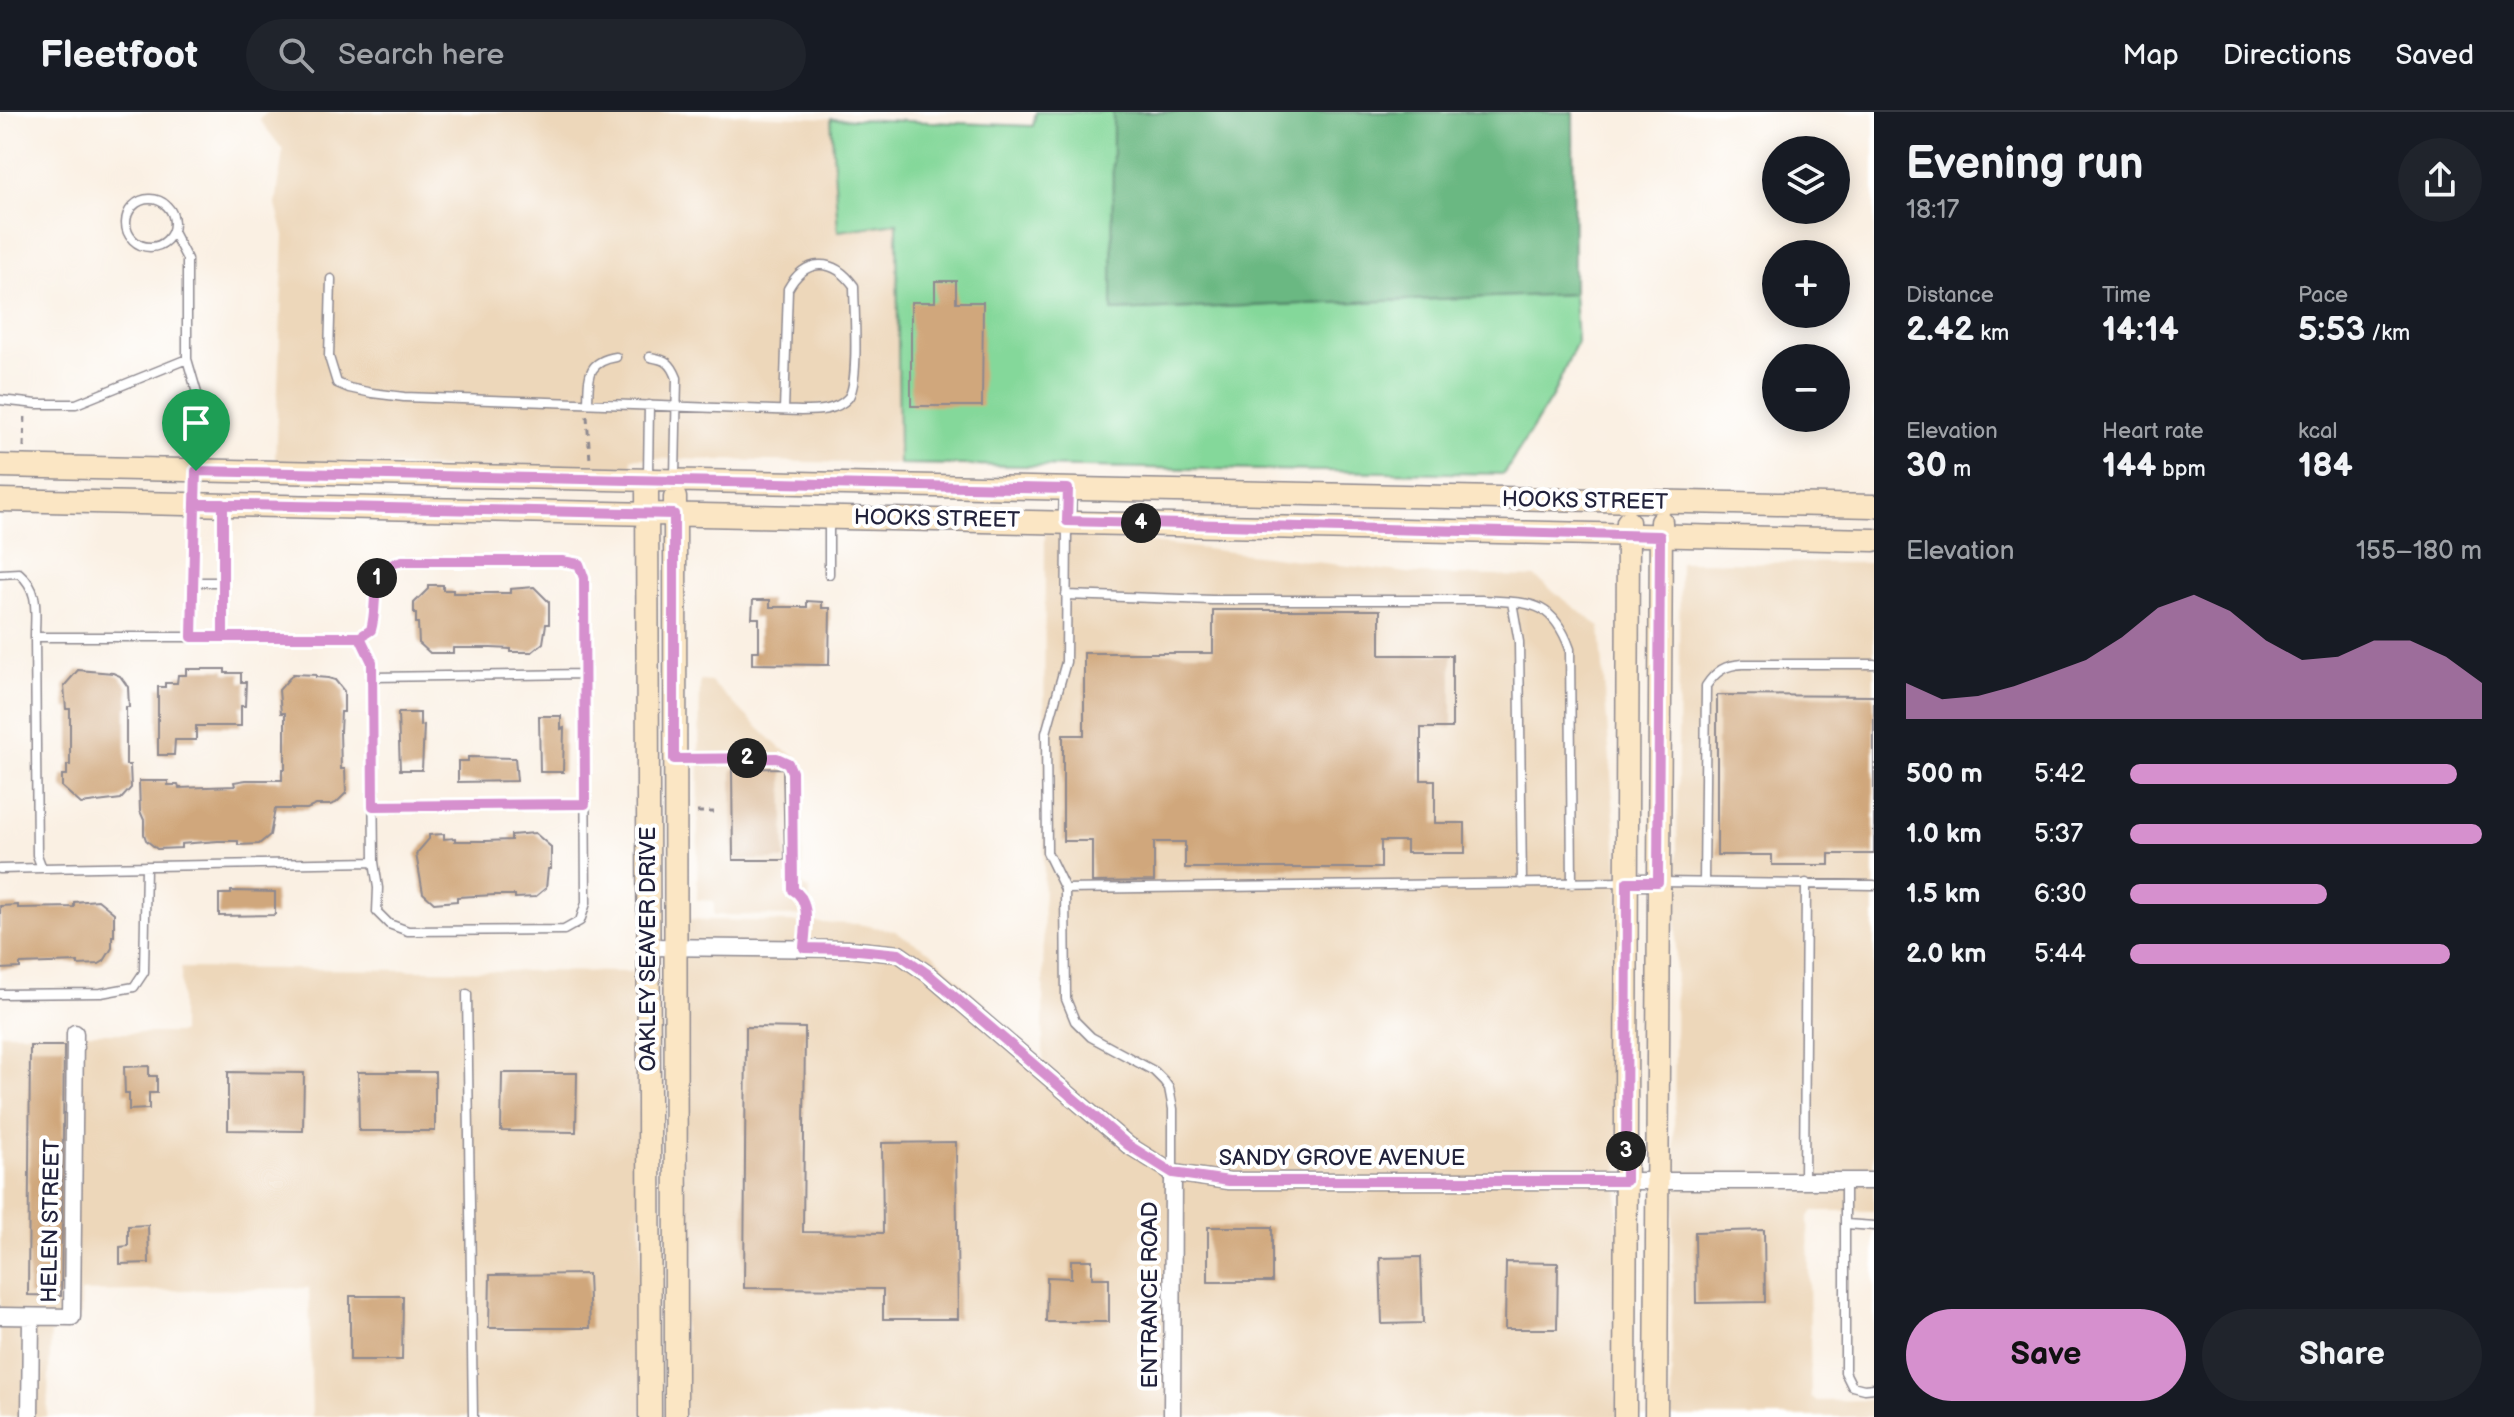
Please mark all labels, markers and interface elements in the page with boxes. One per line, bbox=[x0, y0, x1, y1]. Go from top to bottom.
search box bbox=[246, 19, 806, 91]
text: Fleetfoot bbox=[40, 33, 198, 78]
icon: search bbox=[274, 33, 318, 77]
text: Search here bbox=[338, 37, 504, 73]
text: Map bbox=[2122, 39, 2179, 72]
text: Directions bbox=[2223, 39, 2351, 72]
text: Saved bbox=[2395, 39, 2474, 72]
map controls bbox=[1762, 136, 1850, 432]
button: layers bbox=[1762, 136, 1850, 224]
text: Evening run bbox=[1906, 138, 2143, 191]
button: share bbox=[2398, 138, 2482, 222]
text: 18:17 bbox=[1906, 195, 1959, 226]
button: + bbox=[1762, 240, 1850, 328]
text: Distance bbox=[1906, 282, 1994, 309]
text: Time bbox=[2102, 282, 2151, 309]
text: Pace bbox=[2298, 282, 2348, 309]
text: 2.42 bbox=[1906, 309, 1974, 350]
text: 14:14 bbox=[2102, 309, 2179, 350]
text: 5:53 bbox=[2298, 309, 2365, 350]
text: km bbox=[1974, 320, 2009, 347]
text: /km bbox=[2365, 320, 2410, 347]
button: − bbox=[1762, 344, 1850, 432]
pin bbox=[162, 389, 230, 471]
icon: arrive bbox=[174, 401, 218, 445]
text: Elevation bbox=[1906, 418, 1998, 445]
text: Heart rate bbox=[2102, 418, 2204, 445]
text: kcal bbox=[2298, 418, 2337, 445]
text: 30 bbox=[1906, 445, 1947, 486]
text: 144 bbox=[2102, 445, 2156, 486]
text: 184 bbox=[2298, 445, 2353, 486]
text: m bbox=[1947, 456, 1971, 483]
text: bpm bbox=[2156, 456, 2206, 483]
street label: HOOKS STREET bbox=[1502, 486, 1668, 516]
pin: 4 bbox=[1121, 503, 1161, 543]
street label: HOOKS STREET bbox=[854, 504, 1020, 534]
text: 4 bbox=[1135, 509, 1147, 536]
text: Elevation bbox=[1906, 536, 2014, 567]
text: 155–180 m bbox=[2356, 536, 2482, 567]
pin: 1 bbox=[357, 558, 397, 598]
text: 1 bbox=[372, 564, 382, 591]
pin: 2 bbox=[727, 738, 767, 778]
text: 2 bbox=[740, 744, 754, 771]
text: 500 m bbox=[1906, 759, 1983, 790]
text: 5:42 bbox=[2034, 759, 2085, 790]
text: 1.0 km bbox=[1906, 819, 1982, 850]
text: 5:37 bbox=[2034, 819, 2083, 850]
street label: OAKLEY SEAVER DRIVE bbox=[635, 827, 662, 1071]
text: 1.5 km bbox=[1906, 879, 1981, 910]
text: 6:30 bbox=[2034, 879, 2086, 910]
text: 2.0 km bbox=[1906, 939, 1986, 970]
text: 5:44 bbox=[2034, 939, 2086, 970]
pin: 3 bbox=[1606, 1131, 1646, 1171]
text: 3 bbox=[1620, 1137, 1632, 1164]
street label: HELEN STREET bbox=[36, 1139, 66, 1303]
street label: SANDY GROVE AVENUE bbox=[1219, 1145, 1465, 1172]
street label: ENTRANCE ROAD bbox=[1137, 1201, 1164, 1389]
button: Save bbox=[1906, 1309, 2186, 1401]
button: Share bbox=[2202, 1309, 2482, 1401]

